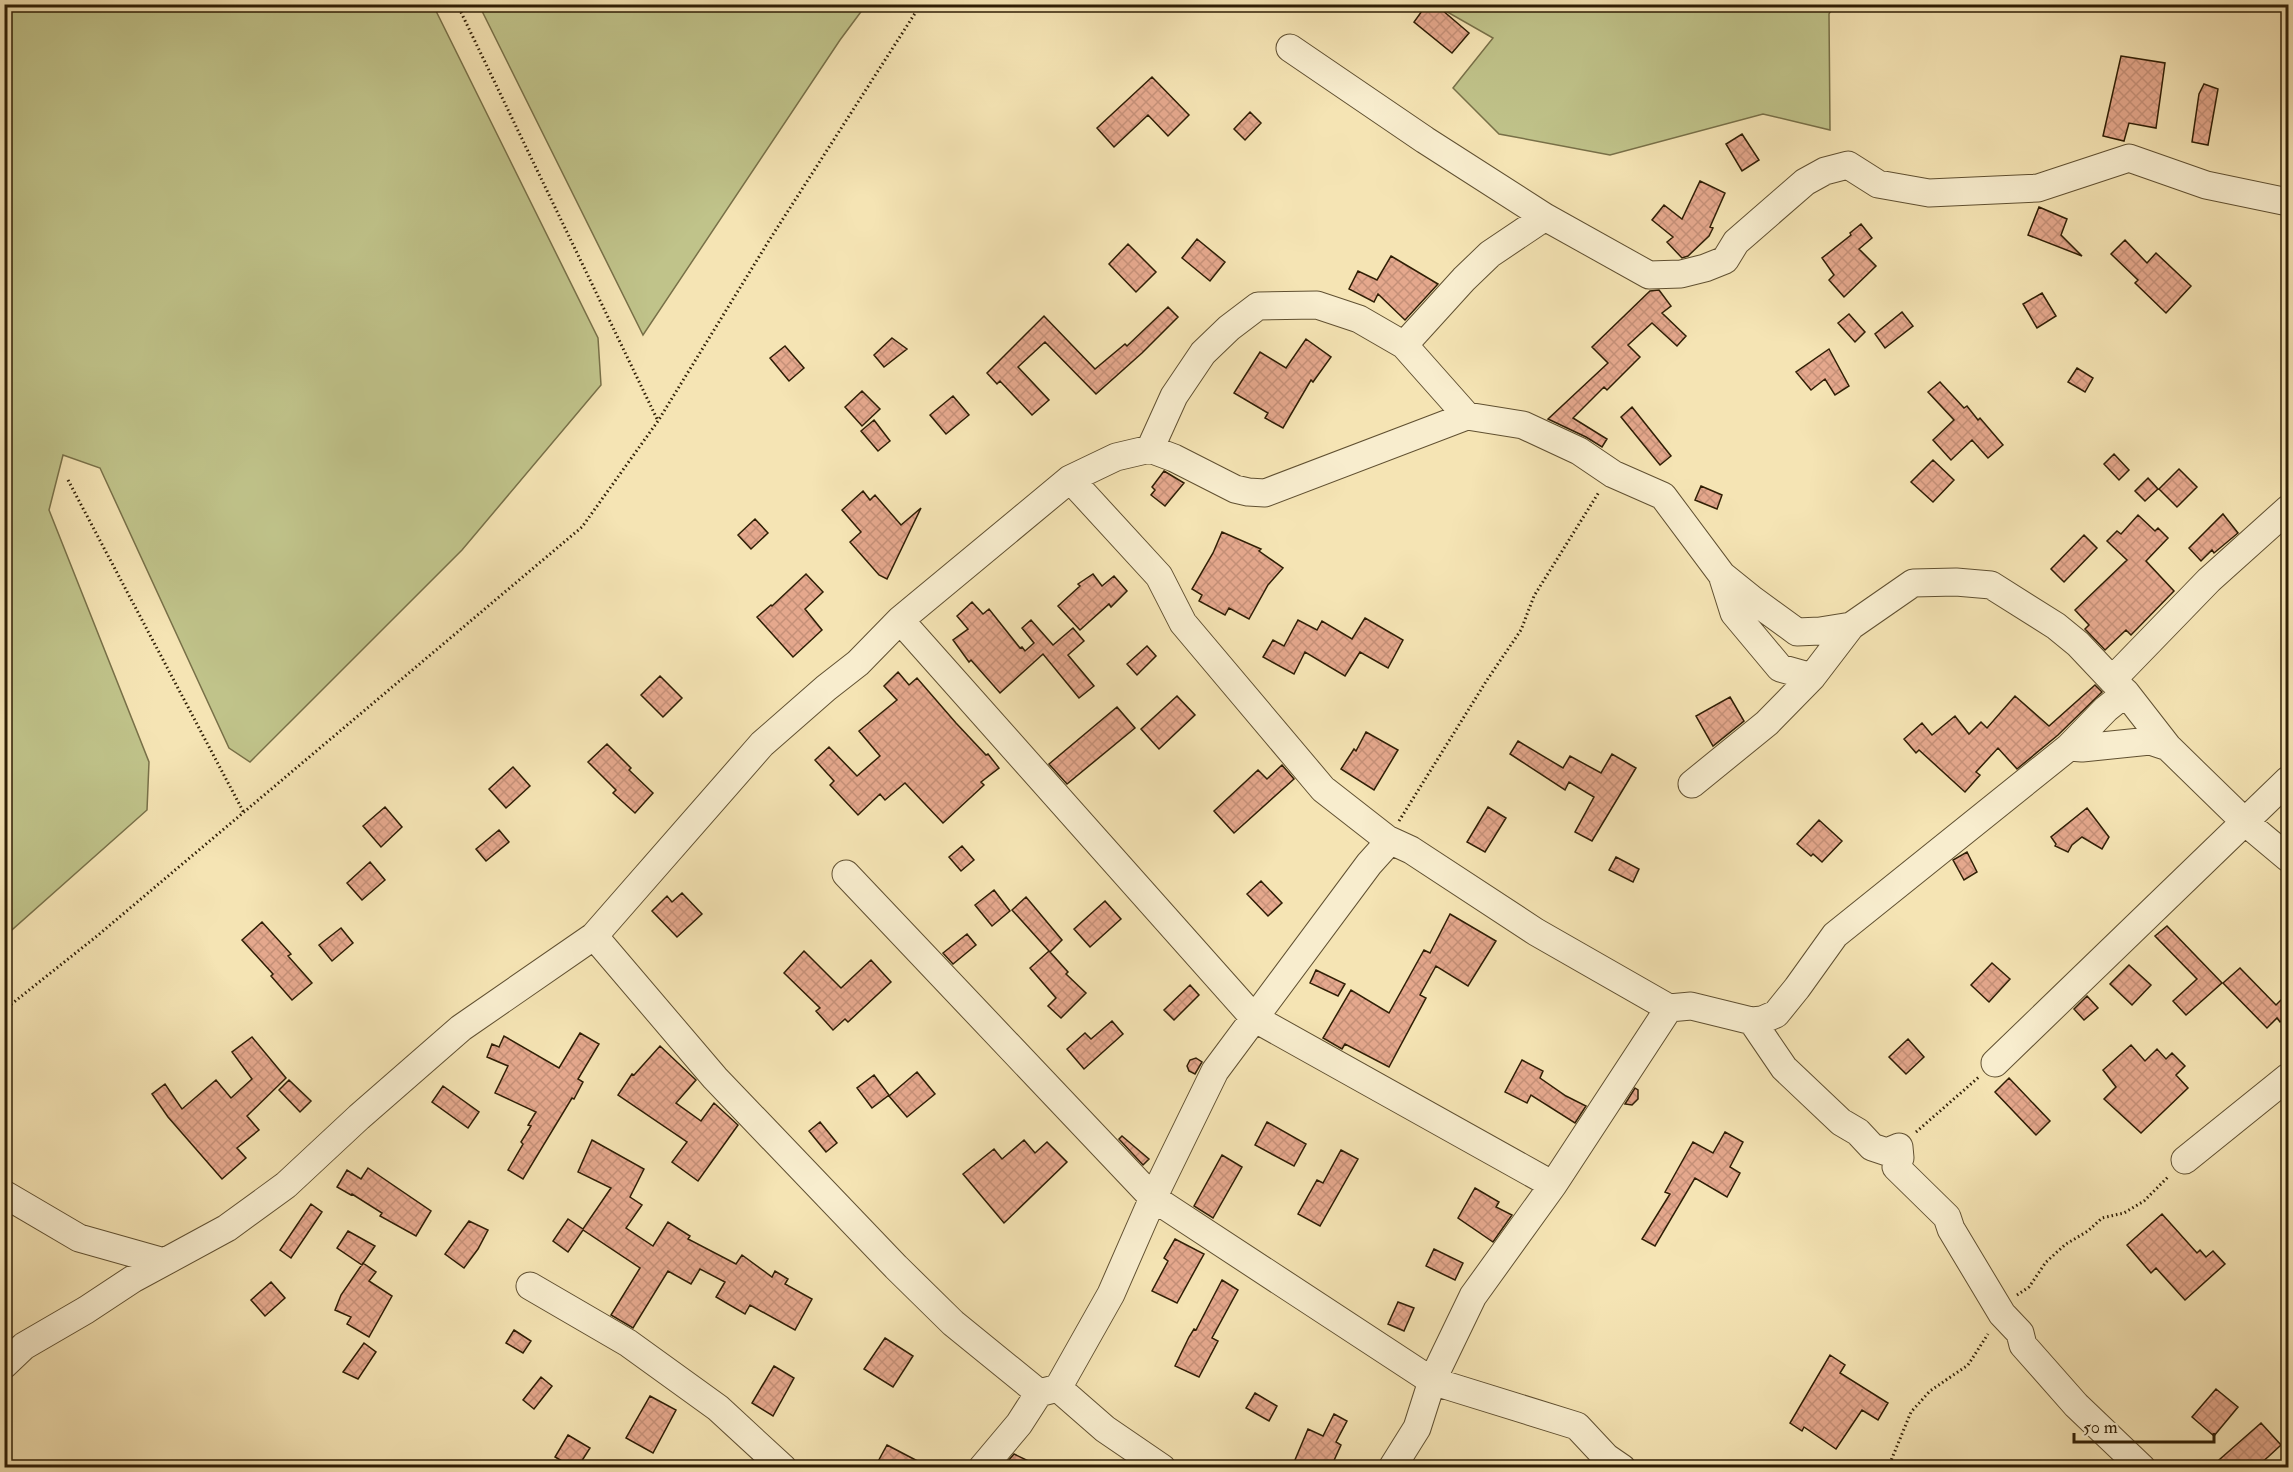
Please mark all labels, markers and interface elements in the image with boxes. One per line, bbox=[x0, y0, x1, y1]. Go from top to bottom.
scale bar bbox=[2074, 1406, 2214, 1444]
text: 50 m bbox=[2083, 1416, 2118, 1439]

